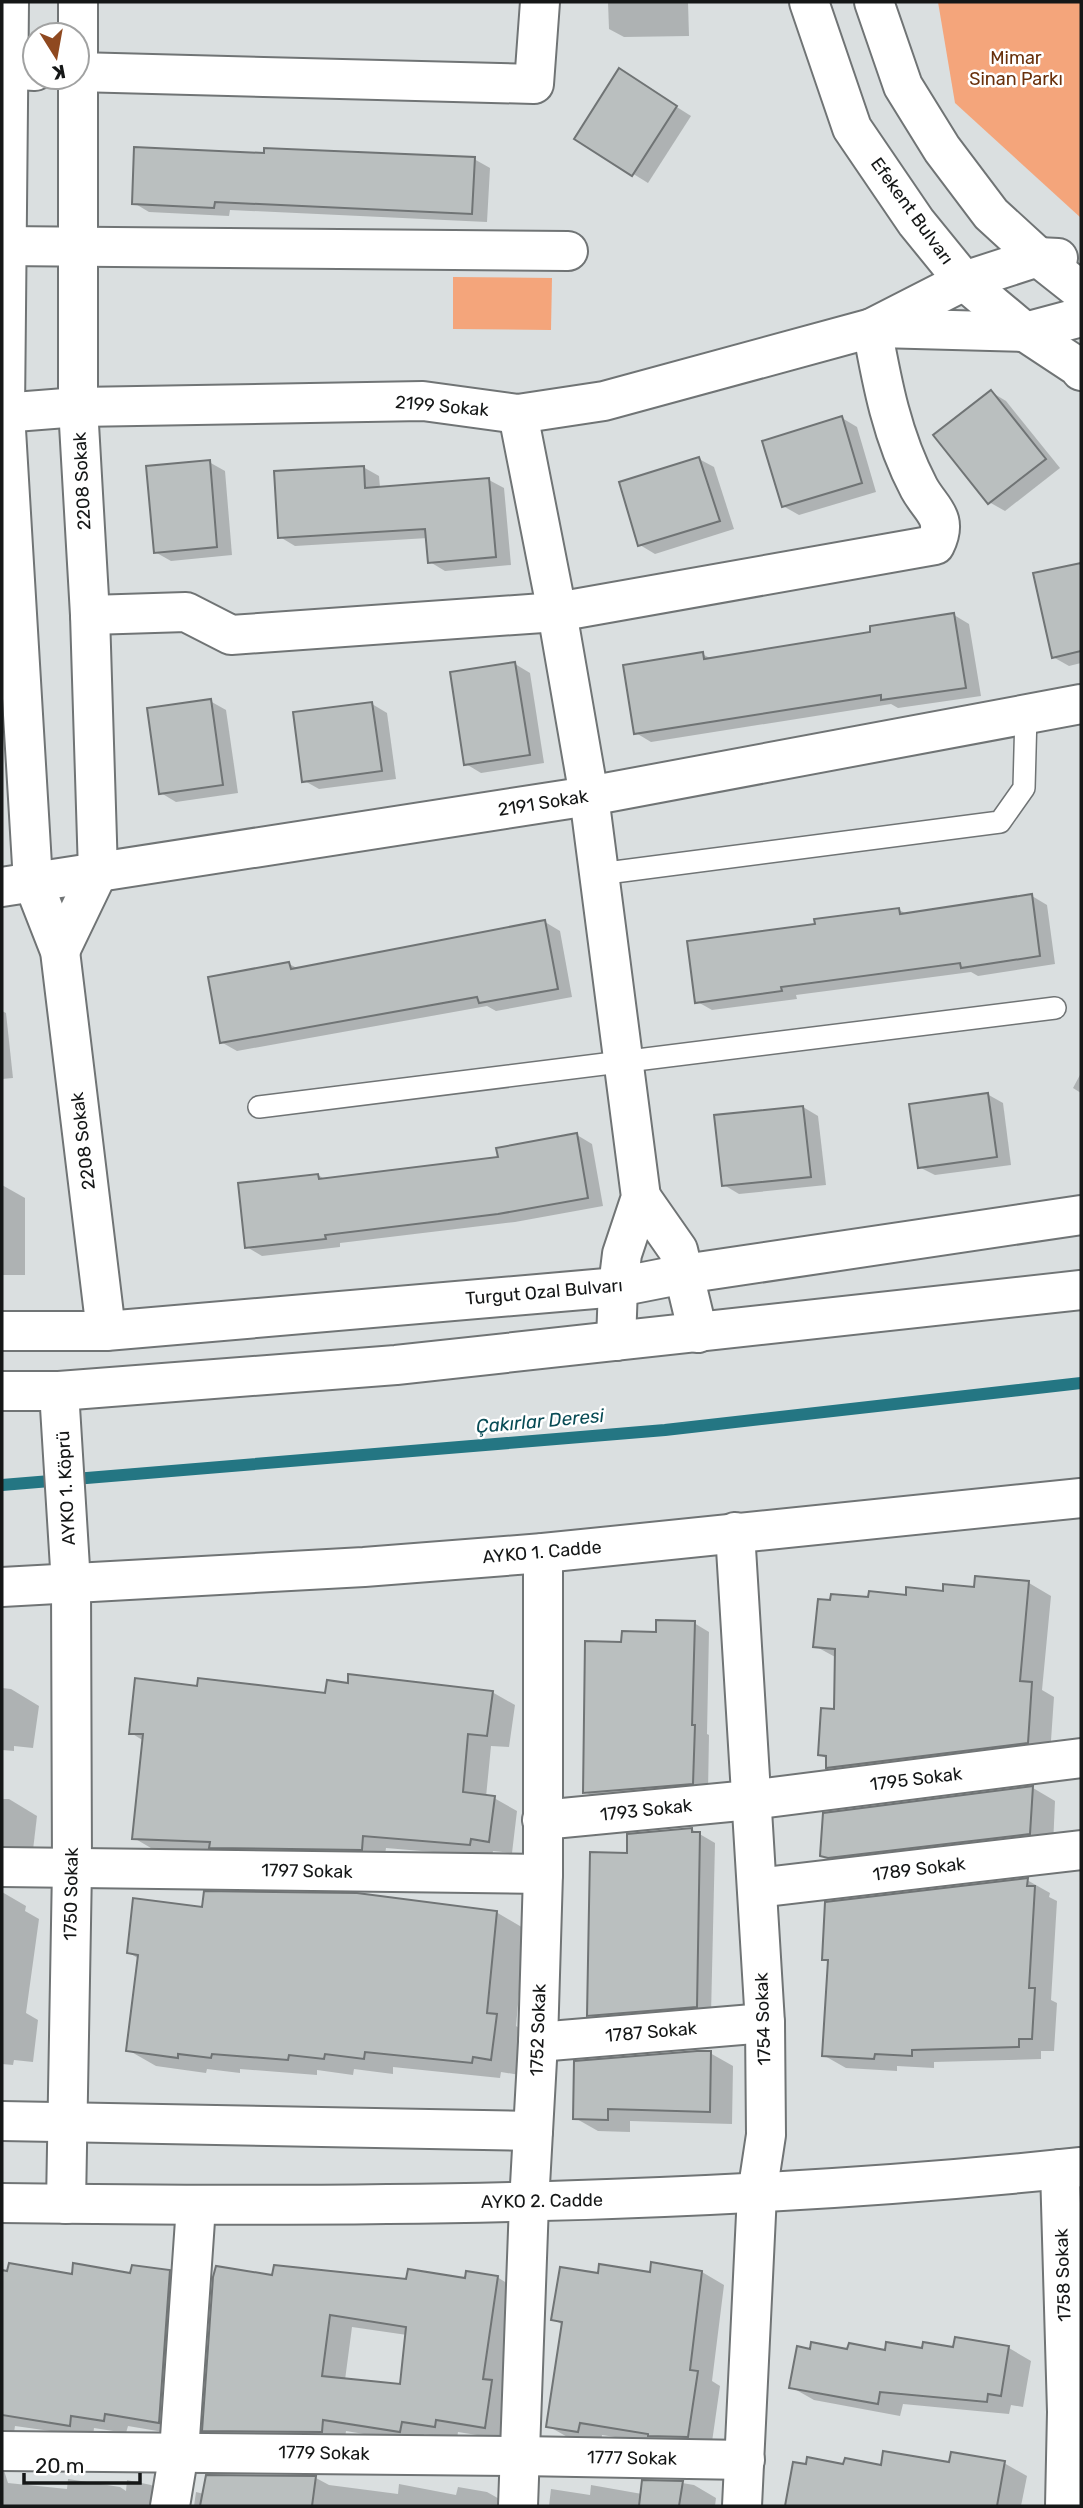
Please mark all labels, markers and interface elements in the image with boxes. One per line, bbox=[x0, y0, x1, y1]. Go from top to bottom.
north arrow bbox=[21, 21, 91, 91]
park label: Mimar Sinan Parkı bbox=[969, 47, 1063, 90]
text: K bbox=[50, 60, 68, 85]
street label: Efekent Bulvarı bbox=[866, 153, 958, 269]
street label: 2199 Sokak bbox=[394, 391, 490, 421]
street label: 2208 Sokak bbox=[68, 431, 96, 531]
street label: 2191 Sokak bbox=[496, 785, 590, 821]
street label: 2208 Sokak bbox=[66, 1090, 100, 1191]
street label: Turgut Ozal Bulvarı bbox=[465, 1274, 623, 1310]
water label: Çakırlar Deresi bbox=[475, 1404, 605, 1438]
street label: AYKO 1. Köprü bbox=[52, 1430, 80, 1546]
street label: AYKO 1. Cadde bbox=[482, 1536, 602, 1568]
street label: 1795 Sokak bbox=[869, 1762, 964, 1796]
street label: 1793 Sokak bbox=[599, 1794, 694, 1826]
street label: 1750 Sokak bbox=[59, 1846, 83, 1941]
street label: 1789 Sokak bbox=[871, 1852, 967, 1886]
street label: 1797 Sokak bbox=[261, 1859, 353, 1883]
street label: 1754 Sokak bbox=[750, 1971, 776, 2066]
street label: 1752 Sokak bbox=[525, 1983, 551, 2077]
street label: 1787 Sokak bbox=[604, 2017, 698, 2047]
street label: AYKO 2. Cadde bbox=[481, 2189, 603, 2213]
street label: 1758 Sokak bbox=[1050, 2227, 1076, 2322]
street label: 1779 Sokak bbox=[278, 2441, 370, 2465]
scale bar bbox=[24, 2442, 140, 2486]
street label: 1777 Sokak bbox=[587, 2446, 678, 2470]
text: 20 m bbox=[35, 2453, 84, 2478]

